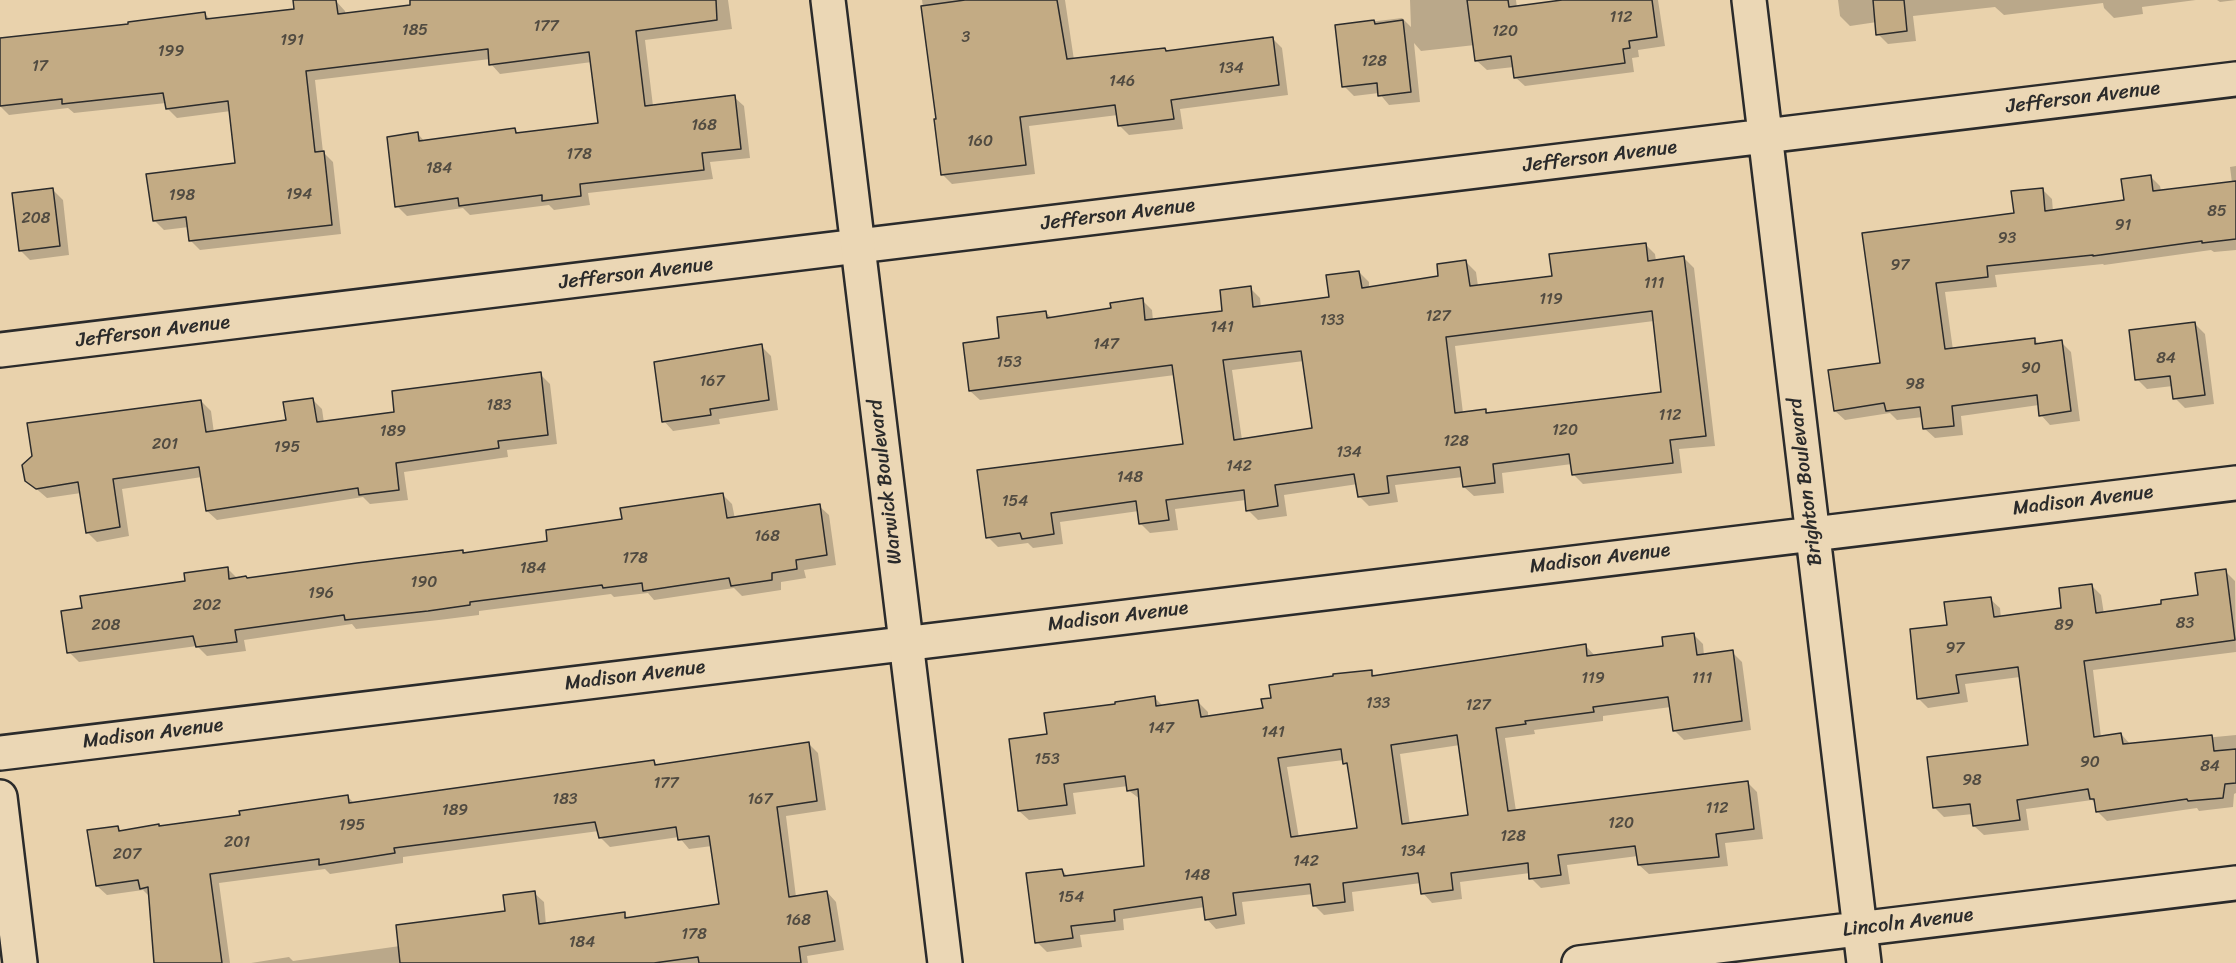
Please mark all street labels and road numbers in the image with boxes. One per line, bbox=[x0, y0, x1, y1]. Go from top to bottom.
street label: Jefferson Avenue bbox=[2005, 77, 2161, 119]
street label: Jefferson Avenue bbox=[1522, 136, 1678, 178]
street label: Jefferson Avenue bbox=[1040, 194, 1196, 236]
street label: Jefferson Avenue bbox=[558, 253, 714, 295]
street label: Jefferson Avenue bbox=[75, 311, 231, 353]
street label: Brighton Boulevard bbox=[1784, 397, 1828, 567]
street label: Warwick Boulevard bbox=[864, 398, 908, 566]
street label: Madison Avenue bbox=[2011, 480, 2155, 522]
street label: Madison Avenue bbox=[1528, 538, 1672, 580]
street label: Madison Avenue bbox=[1046, 596, 1190, 638]
street label: Madison Avenue bbox=[563, 655, 707, 697]
street label: Madison Avenue bbox=[81, 713, 225, 755]
street label: Lincoln Avenue bbox=[1841, 903, 1975, 943]

